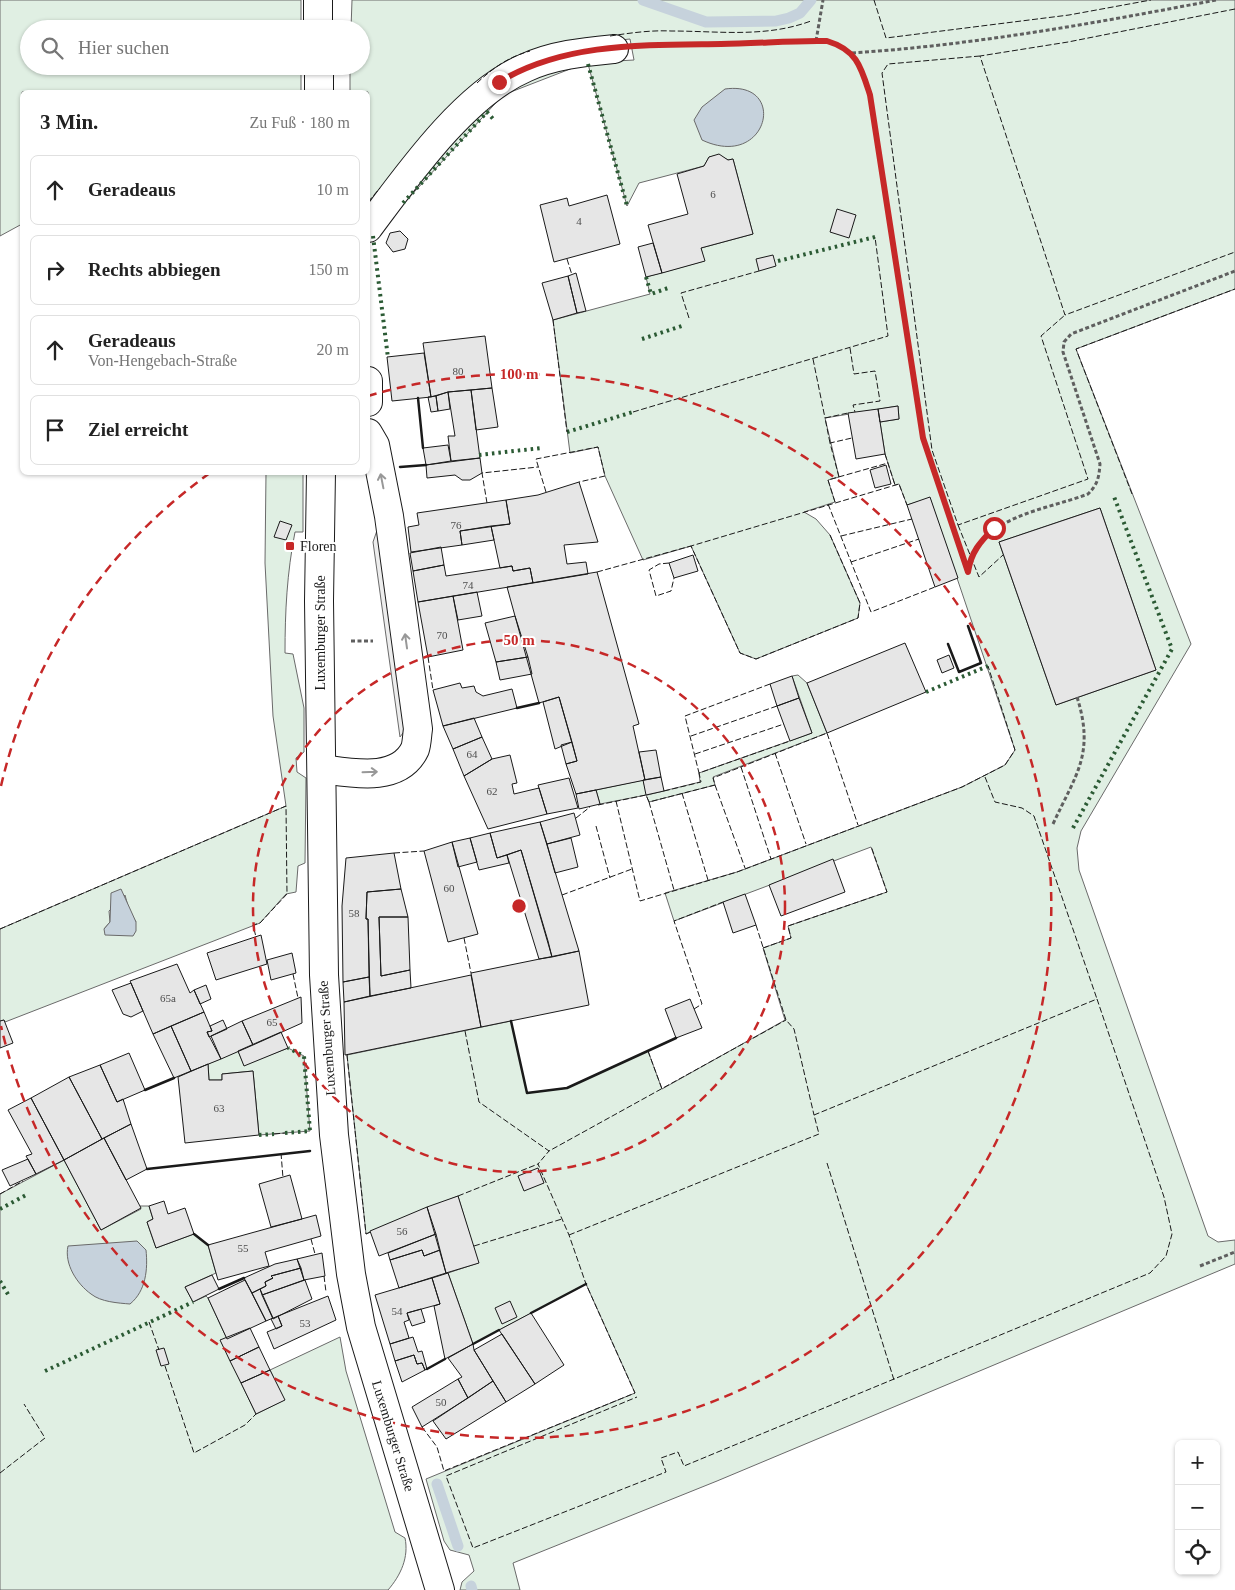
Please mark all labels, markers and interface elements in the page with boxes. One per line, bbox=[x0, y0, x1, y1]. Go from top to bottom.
search box bbox=[20, 20, 370, 75]
icon: search bbox=[38, 34, 66, 62]
text: Hier suchen bbox=[78, 37, 169, 58]
route end bbox=[488, 71, 511, 94]
text: 3 Min. bbox=[40, 110, 98, 134]
text: Zu Fuß · 180 m bbox=[250, 114, 350, 131]
icon: ahead bbox=[41, 176, 69, 204]
text: Geradeaus bbox=[88, 179, 176, 200]
text: 10 m bbox=[317, 181, 349, 198]
house number: 6 bbox=[710, 188, 716, 200]
house number: 4 bbox=[576, 215, 582, 227]
icon: right bbox=[41, 256, 69, 284]
text: Rechts abbiegen bbox=[88, 259, 220, 280]
text: 150 m bbox=[309, 261, 349, 278]
text: Geradeaus bbox=[88, 330, 176, 351]
icon: ahead bbox=[41, 336, 69, 364]
text: 20 m bbox=[317, 341, 349, 358]
text: Von-Hengebach-Straße bbox=[88, 352, 237, 369]
house number: 80 bbox=[453, 365, 464, 377]
text: 100 m bbox=[500, 366, 539, 382]
icon: arrive bbox=[41, 416, 69, 444]
text: Ziel erreicht bbox=[88, 419, 188, 440]
one-way arrow bbox=[377, 473, 386, 489]
route start bbox=[983, 517, 1006, 540]
house number: 76 bbox=[451, 519, 462, 531]
place label: Floren bbox=[300, 539, 337, 554]
marker: Floren bbox=[284, 540, 296, 552]
street label: Luxemburger Straße bbox=[313, 575, 328, 691]
house number: 74 bbox=[463, 579, 474, 591]
house number: 70 bbox=[437, 629, 448, 641]
text: 50 m bbox=[503, 632, 535, 648]
one-way arrow bbox=[401, 634, 411, 650]
house number: 64 bbox=[467, 748, 478, 760]
one-way arrow bbox=[362, 768, 378, 777]
house number: 62 bbox=[487, 785, 498, 797]
house number: 60 bbox=[444, 882, 455, 894]
centre of rings bbox=[510, 897, 528, 915]
house number: 58 bbox=[349, 907, 360, 919]
street label: Luxemburger Straße bbox=[315, 980, 339, 1096]
house number: 65a bbox=[160, 992, 176, 1004]
house number: 65 bbox=[267, 1016, 278, 1028]
house number: 63 bbox=[214, 1102, 225, 1114]
house number: 56 bbox=[397, 1225, 408, 1237]
house number: 55 bbox=[238, 1242, 249, 1254]
house number: 54 bbox=[392, 1305, 403, 1317]
house number: 53 bbox=[300, 1317, 311, 1329]
street label: Luxemburger Straße bbox=[369, 1379, 417, 1493]
house number: 50 bbox=[436, 1396, 447, 1408]
map controls bbox=[1175, 1440, 1220, 1575]
button: + bbox=[1175, 1440, 1220, 1485]
button: − bbox=[1175, 1485, 1220, 1530]
button: locate bbox=[1175, 1530, 1220, 1575]

